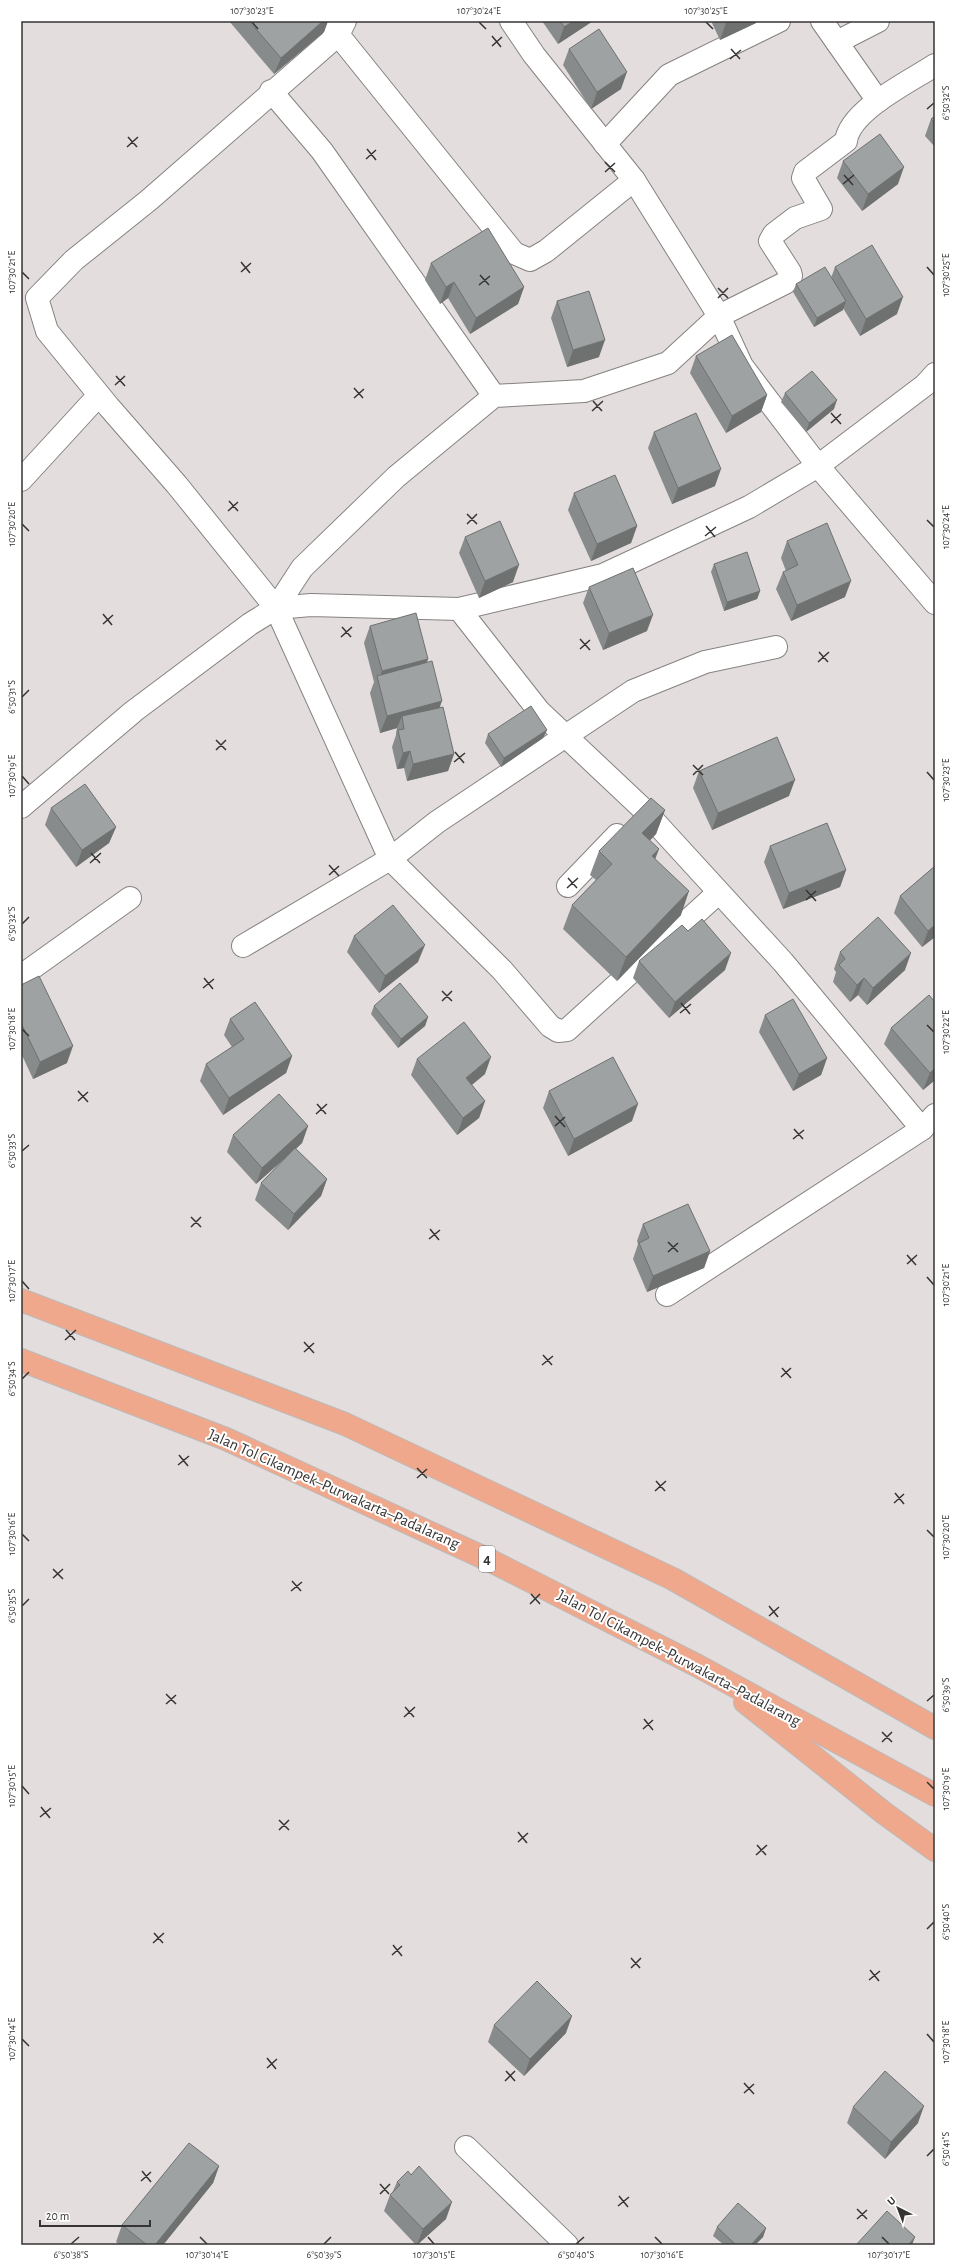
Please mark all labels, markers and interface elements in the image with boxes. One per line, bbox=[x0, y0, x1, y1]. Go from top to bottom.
text: 107°30'23"E bbox=[230, 6, 274, 16]
text: 107°30'24"E bbox=[457, 6, 501, 16]
text: 107°30'25"E bbox=[684, 6, 728, 16]
text: 6°50'32"S bbox=[941, 85, 951, 120]
text: 107°30'21"E bbox=[7, 251, 17, 293]
text: 107°30'25"E bbox=[941, 253, 951, 297]
text: 107°30'20"E bbox=[7, 502, 17, 546]
text: 107°30'24"E bbox=[941, 505, 951, 549]
text: 6°50'31"S bbox=[7, 680, 17, 714]
text: 107°30'19"E bbox=[7, 755, 17, 797]
text: 107°30'23"E bbox=[941, 758, 951, 802]
text: 6°50'32"S bbox=[7, 906, 17, 941]
text: 107°30'18"E bbox=[7, 1007, 17, 1050]
text: 107°30'22"E bbox=[941, 1010, 951, 1054]
text: 6°50'33"S bbox=[7, 1133, 17, 1168]
text: 107°30'17"E bbox=[7, 1260, 17, 1302]
text: 107°30'21"E bbox=[941, 1264, 951, 1306]
text: 6°50'34"S bbox=[7, 1361, 17, 1397]
street label: Jalan Tol Cikampek–Purwakarta–Padalarang bbox=[206, 1426, 462, 1552]
text: 107°30'16"E bbox=[7, 1513, 17, 1555]
text: 107°30'20"E bbox=[941, 1515, 951, 1559]
road number: 4 bbox=[479, 1546, 495, 1572]
street label: Jalan Tol Cikampek–Purwakarta–Padalarang bbox=[555, 1587, 803, 1729]
text: 6°50'35"S bbox=[7, 1588, 17, 1623]
text: 6°50'39"S bbox=[941, 1677, 951, 1713]
text: 107°30'15"E bbox=[7, 1765, 17, 1807]
text: 107°30'19"E bbox=[941, 1768, 951, 1810]
text: 6°50'40"S bbox=[941, 1904, 951, 1940]
text: 107°30'14"E bbox=[7, 2017, 17, 2060]
text: 107°30'18"E bbox=[941, 2020, 951, 2063]
text: 6°50'41"S bbox=[941, 2131, 951, 2166]
north arrow bbox=[878, 2188, 918, 2228]
text: U bbox=[885, 2195, 898, 2207]
scale bar bbox=[40, 2202, 150, 2228]
text: 20 m bbox=[46, 2210, 69, 2222]
text: 6°50'38"S bbox=[53, 2250, 89, 2260]
text: 107°30'14"E bbox=[186, 2250, 229, 2260]
text: 6°50'39"S bbox=[306, 2250, 342, 2260]
text: 107°30'15"E bbox=[413, 2250, 455, 2260]
text: 6°50'40"S bbox=[558, 2250, 594, 2260]
text: 107°30'16"E bbox=[641, 2250, 683, 2260]
text: 107°30'17"E bbox=[868, 2250, 910, 2260]

